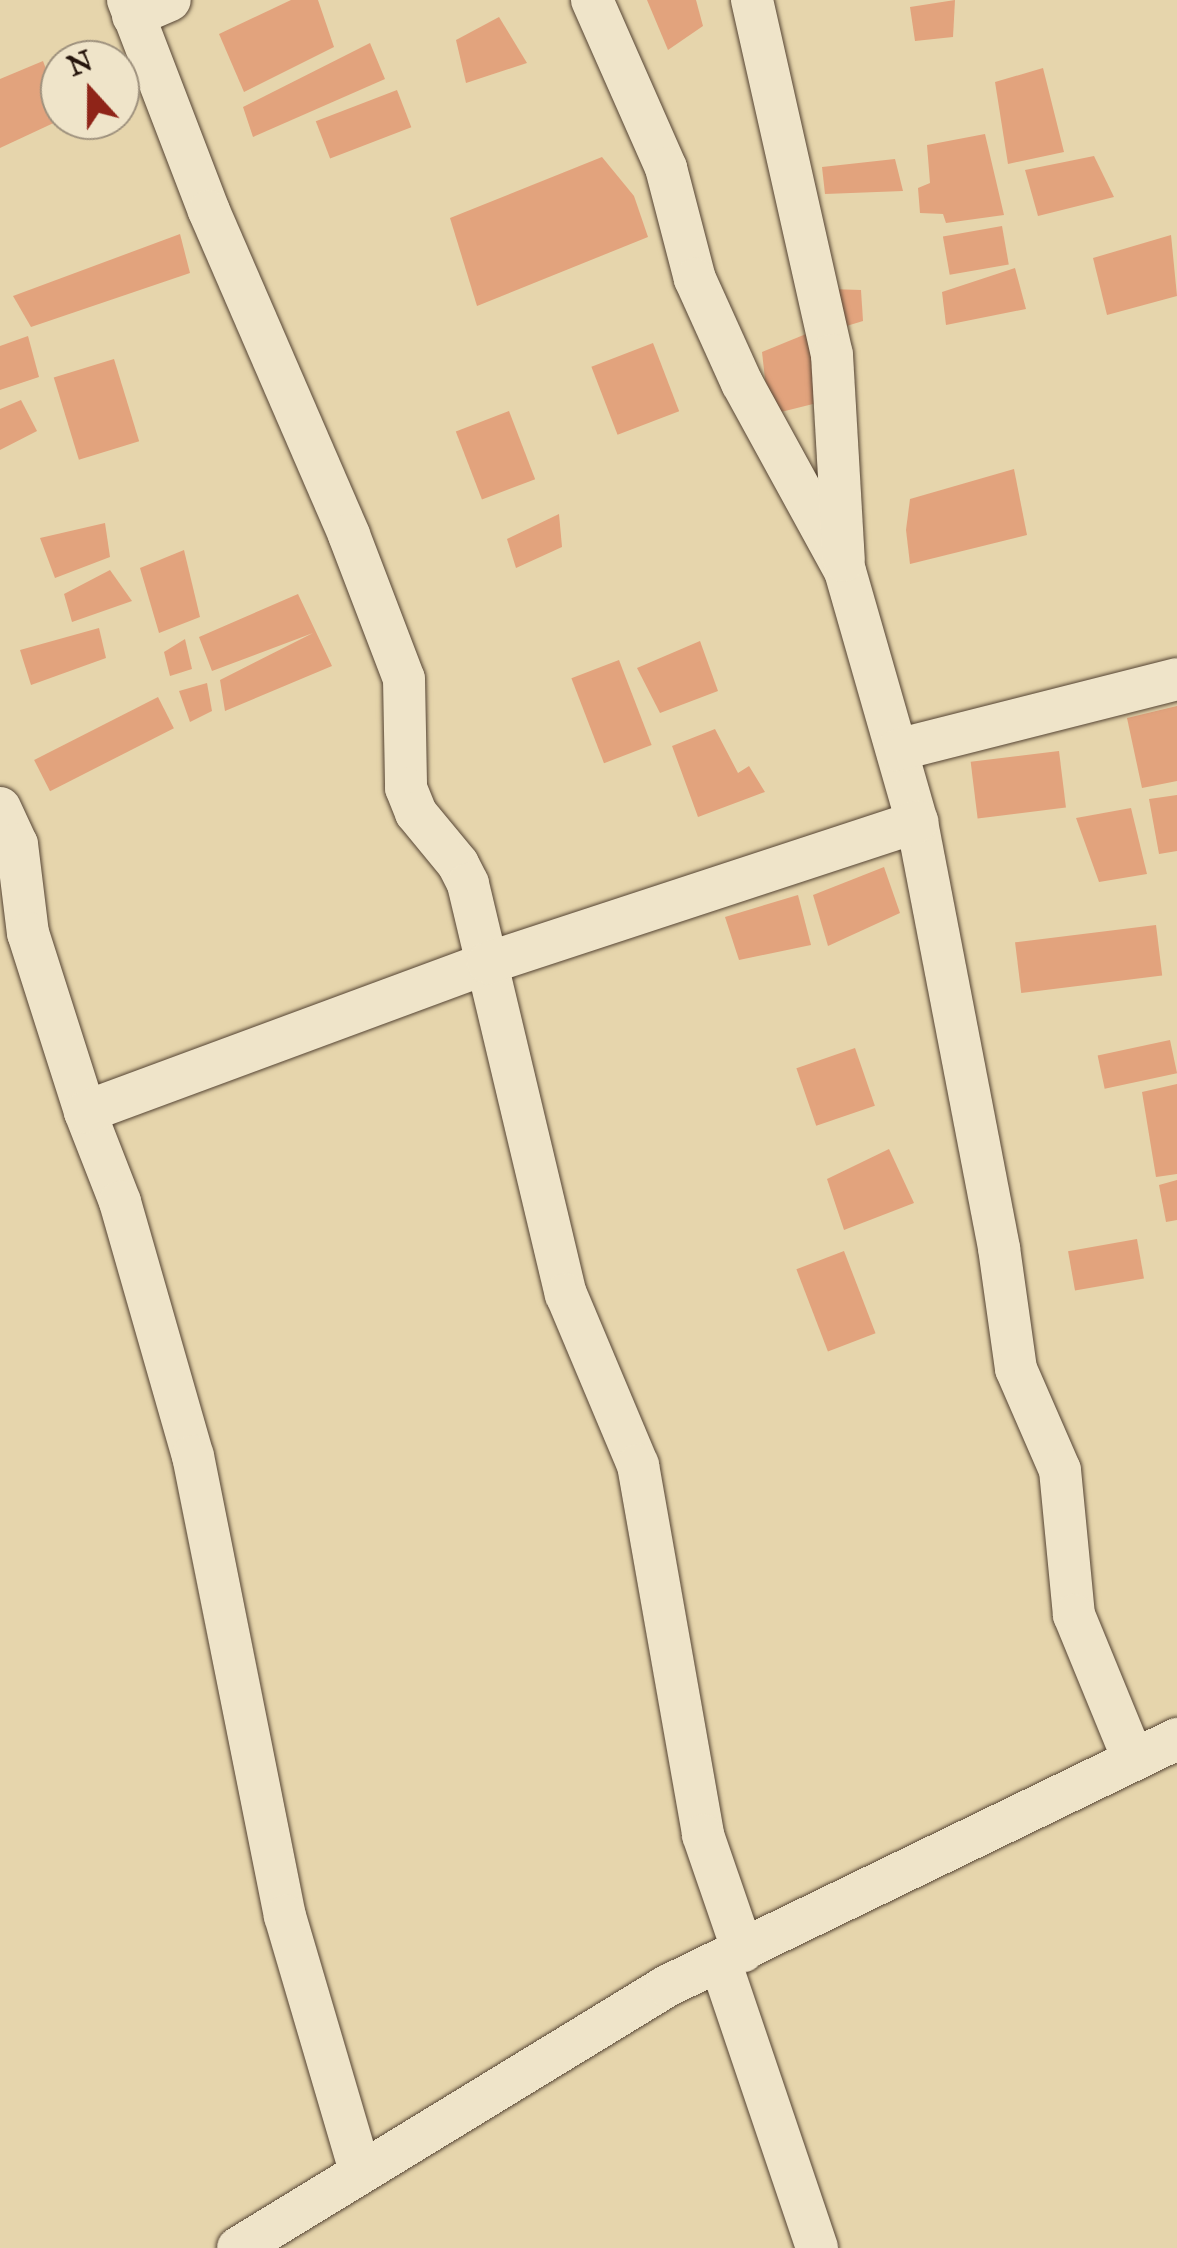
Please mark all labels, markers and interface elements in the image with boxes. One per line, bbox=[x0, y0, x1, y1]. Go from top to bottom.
north arrow bbox=[40, 40, 140, 140]
text: N bbox=[62, 43, 97, 84]

